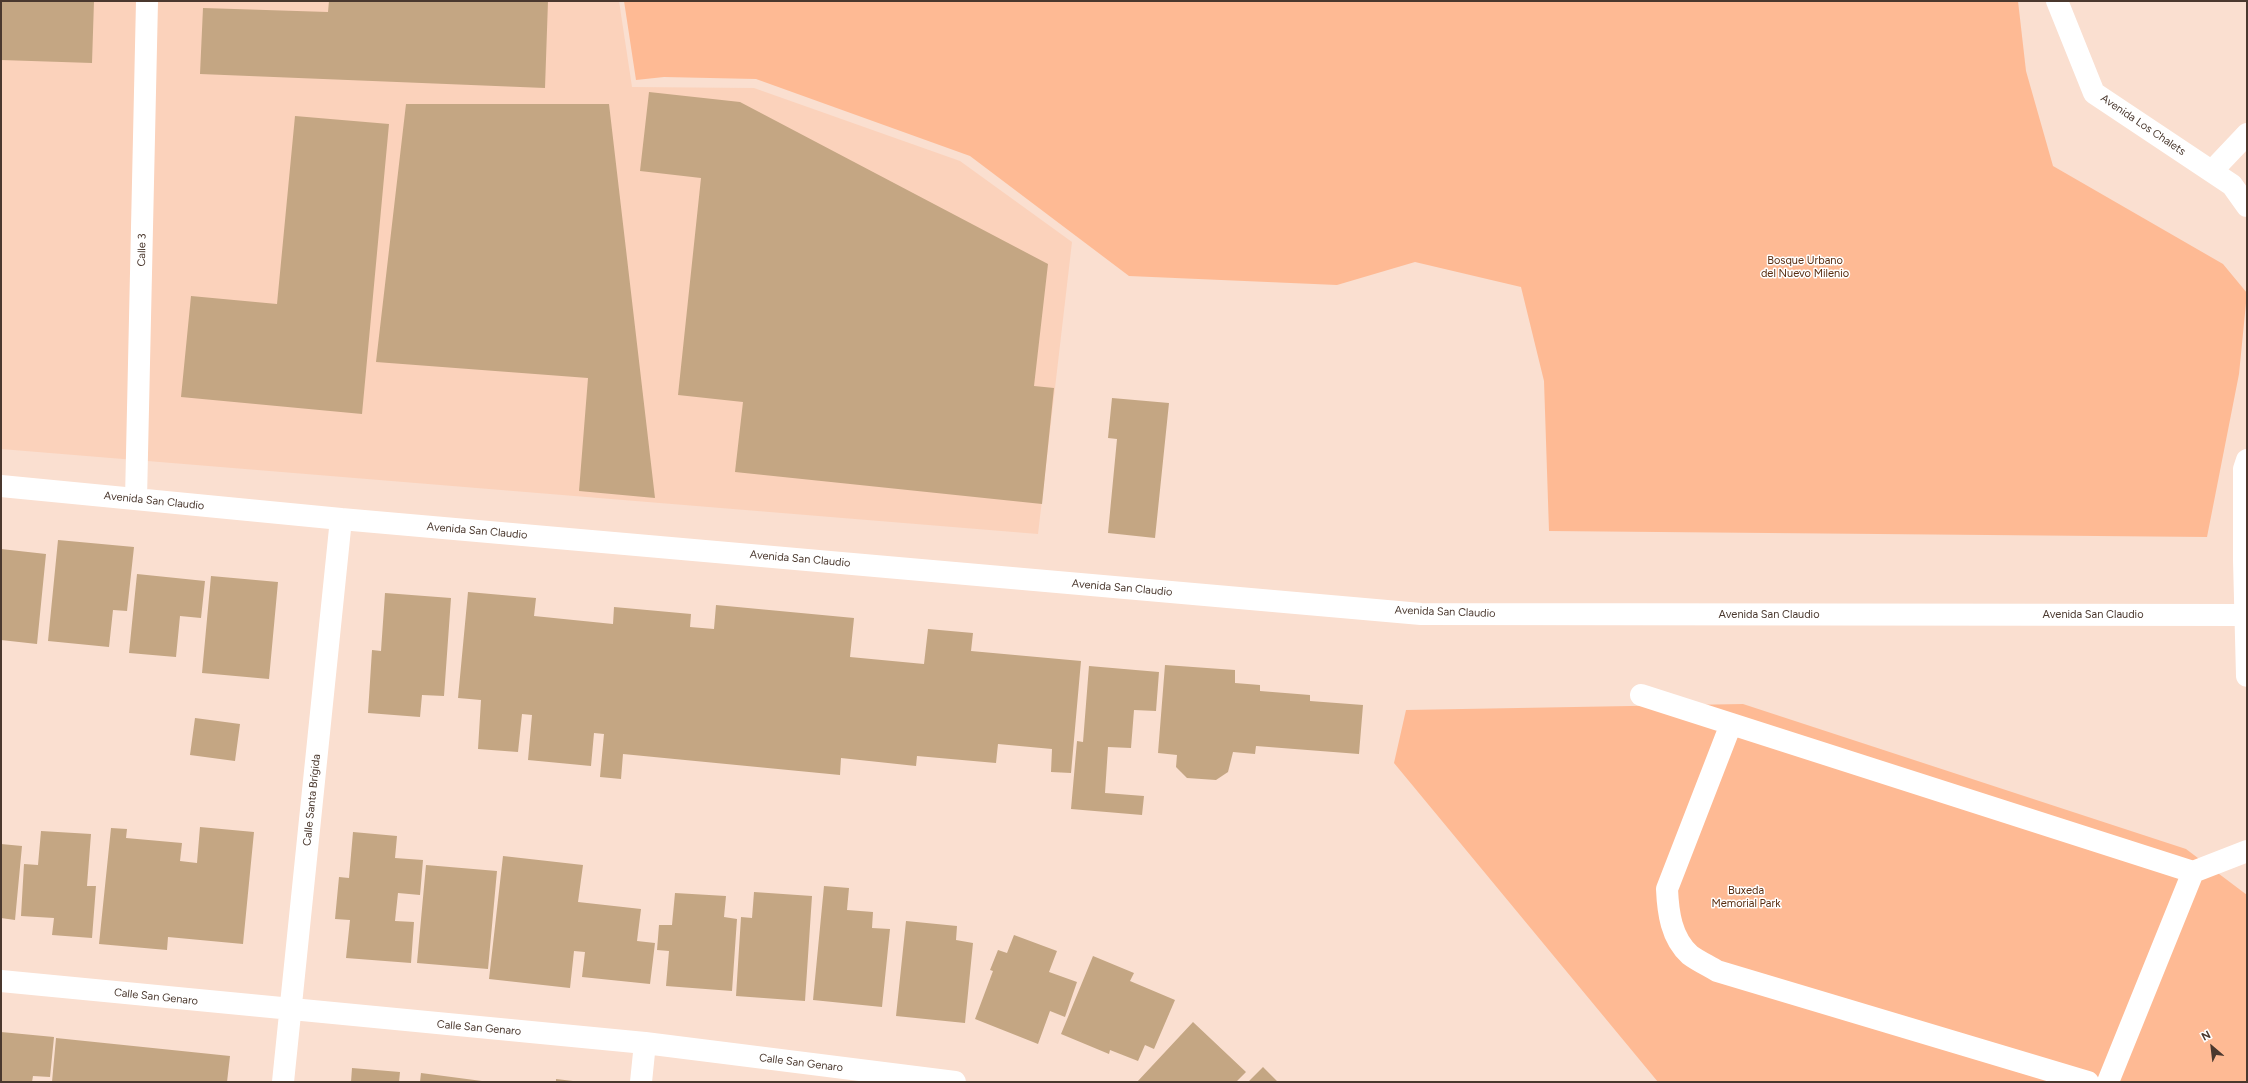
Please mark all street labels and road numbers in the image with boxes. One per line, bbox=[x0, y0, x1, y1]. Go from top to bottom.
street label: Avenida Los Chalets bbox=[2098, 92, 2188, 158]
street label: Calle 3 bbox=[135, 233, 149, 267]
street label: Avenida San Claudio bbox=[103, 489, 205, 513]
street label: Avenida San Claudio bbox=[426, 520, 528, 542]
street label: Avenida San Claudio bbox=[749, 548, 851, 570]
street label: Avenida San Claudio bbox=[1071, 577, 1173, 599]
street label: Avenida San Claudio bbox=[1394, 604, 1496, 620]
street label: Avenida San Claudio bbox=[1718, 608, 1820, 622]
street label: Avenida San Claudio bbox=[2042, 608, 2144, 622]
street label: Calle Santa Brígida bbox=[301, 754, 323, 846]
street label: Calle San Genaro bbox=[113, 986, 199, 1008]
street label: Calle San Genaro bbox=[436, 1018, 522, 1038]
street label: Calle San Genaro bbox=[758, 1051, 844, 1075]

